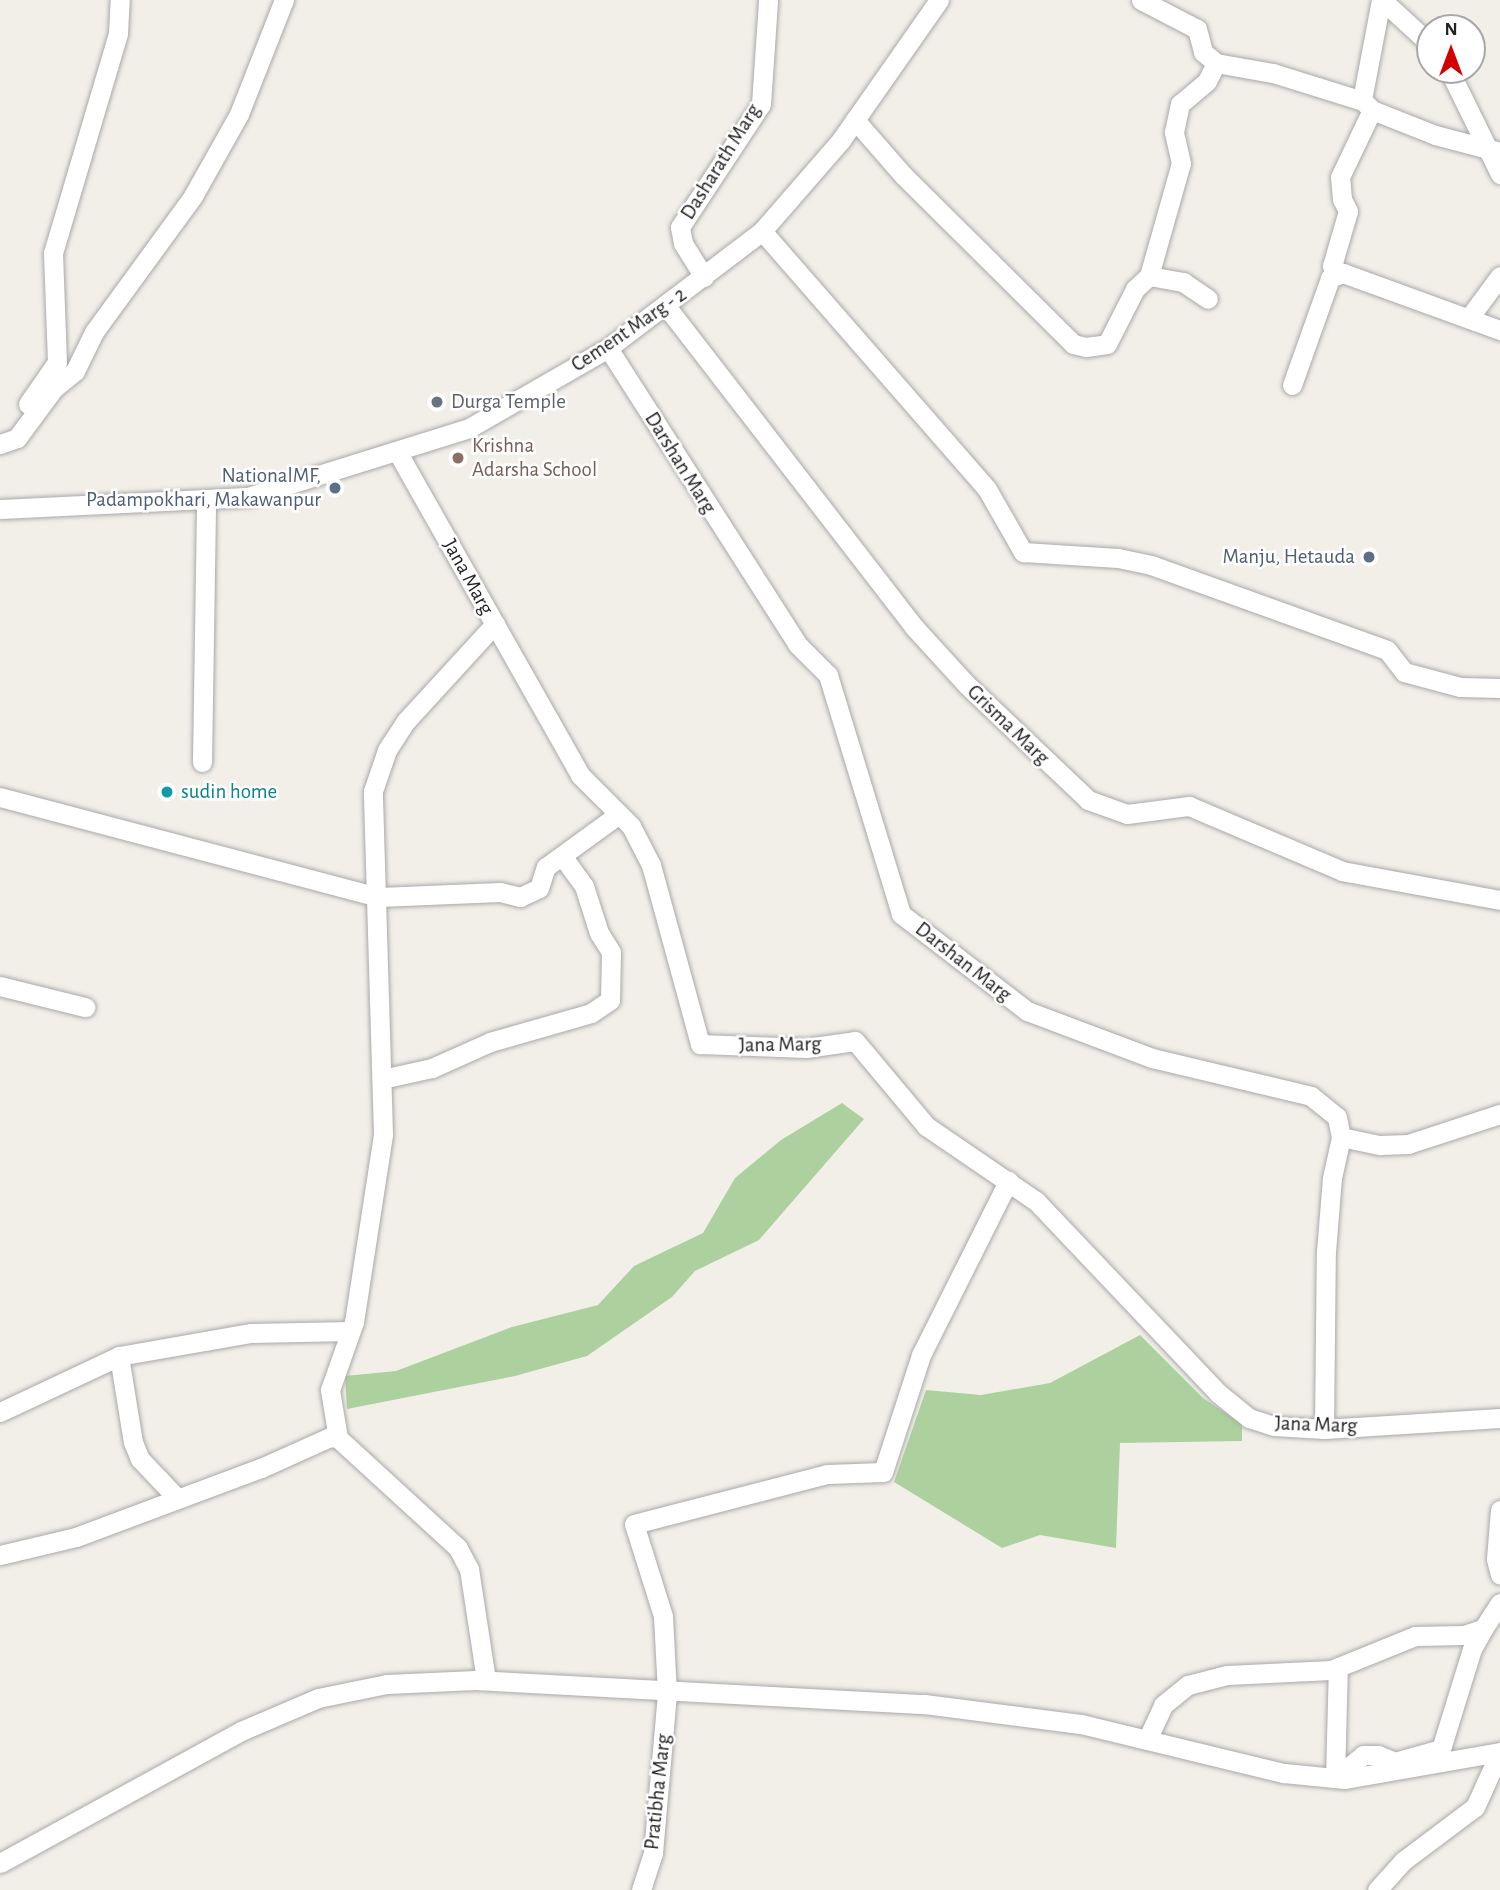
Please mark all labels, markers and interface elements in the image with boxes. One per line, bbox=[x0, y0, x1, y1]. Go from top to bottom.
north arrow bbox=[1416, 14, 1486, 84]
text: N bbox=[1444, 20, 1458, 39]
street label: Dasharath Marg bbox=[675, 99, 767, 225]
street label: Cement Marg - 2 bbox=[567, 282, 691, 378]
place label: Durga Temple bbox=[451, 389, 566, 415]
marker: Durga Temple bbox=[429, 394, 445, 410]
street label: Darshan Marg bbox=[639, 407, 721, 519]
place label: Krishna Adarsha School bbox=[472, 433, 597, 483]
marker: Krishna Adarsha School bbox=[450, 450, 466, 466]
place label: NationalMF, Padampokhari, Makawanpur bbox=[86, 463, 321, 513]
marker: NationalMF, Padampokhari, Makawanpur bbox=[327, 480, 343, 496]
street label: Jana Marg bbox=[437, 535, 499, 619]
place label: Manju, Hetauda bbox=[1222, 544, 1355, 570]
marker: Manju, Hetauda bbox=[1361, 549, 1377, 565]
street label: Grisma Marg bbox=[962, 680, 1054, 770]
place label: sudin home bbox=[181, 779, 277, 805]
marker: sudin home bbox=[159, 784, 175, 800]
street label: Darshan Marg bbox=[910, 917, 1016, 1007]
street label: Jana Marg bbox=[739, 1032, 821, 1058]
street label: Jana Marg bbox=[1274, 1411, 1358, 1439]
street label: Pratibha Marg bbox=[639, 1733, 677, 1851]

